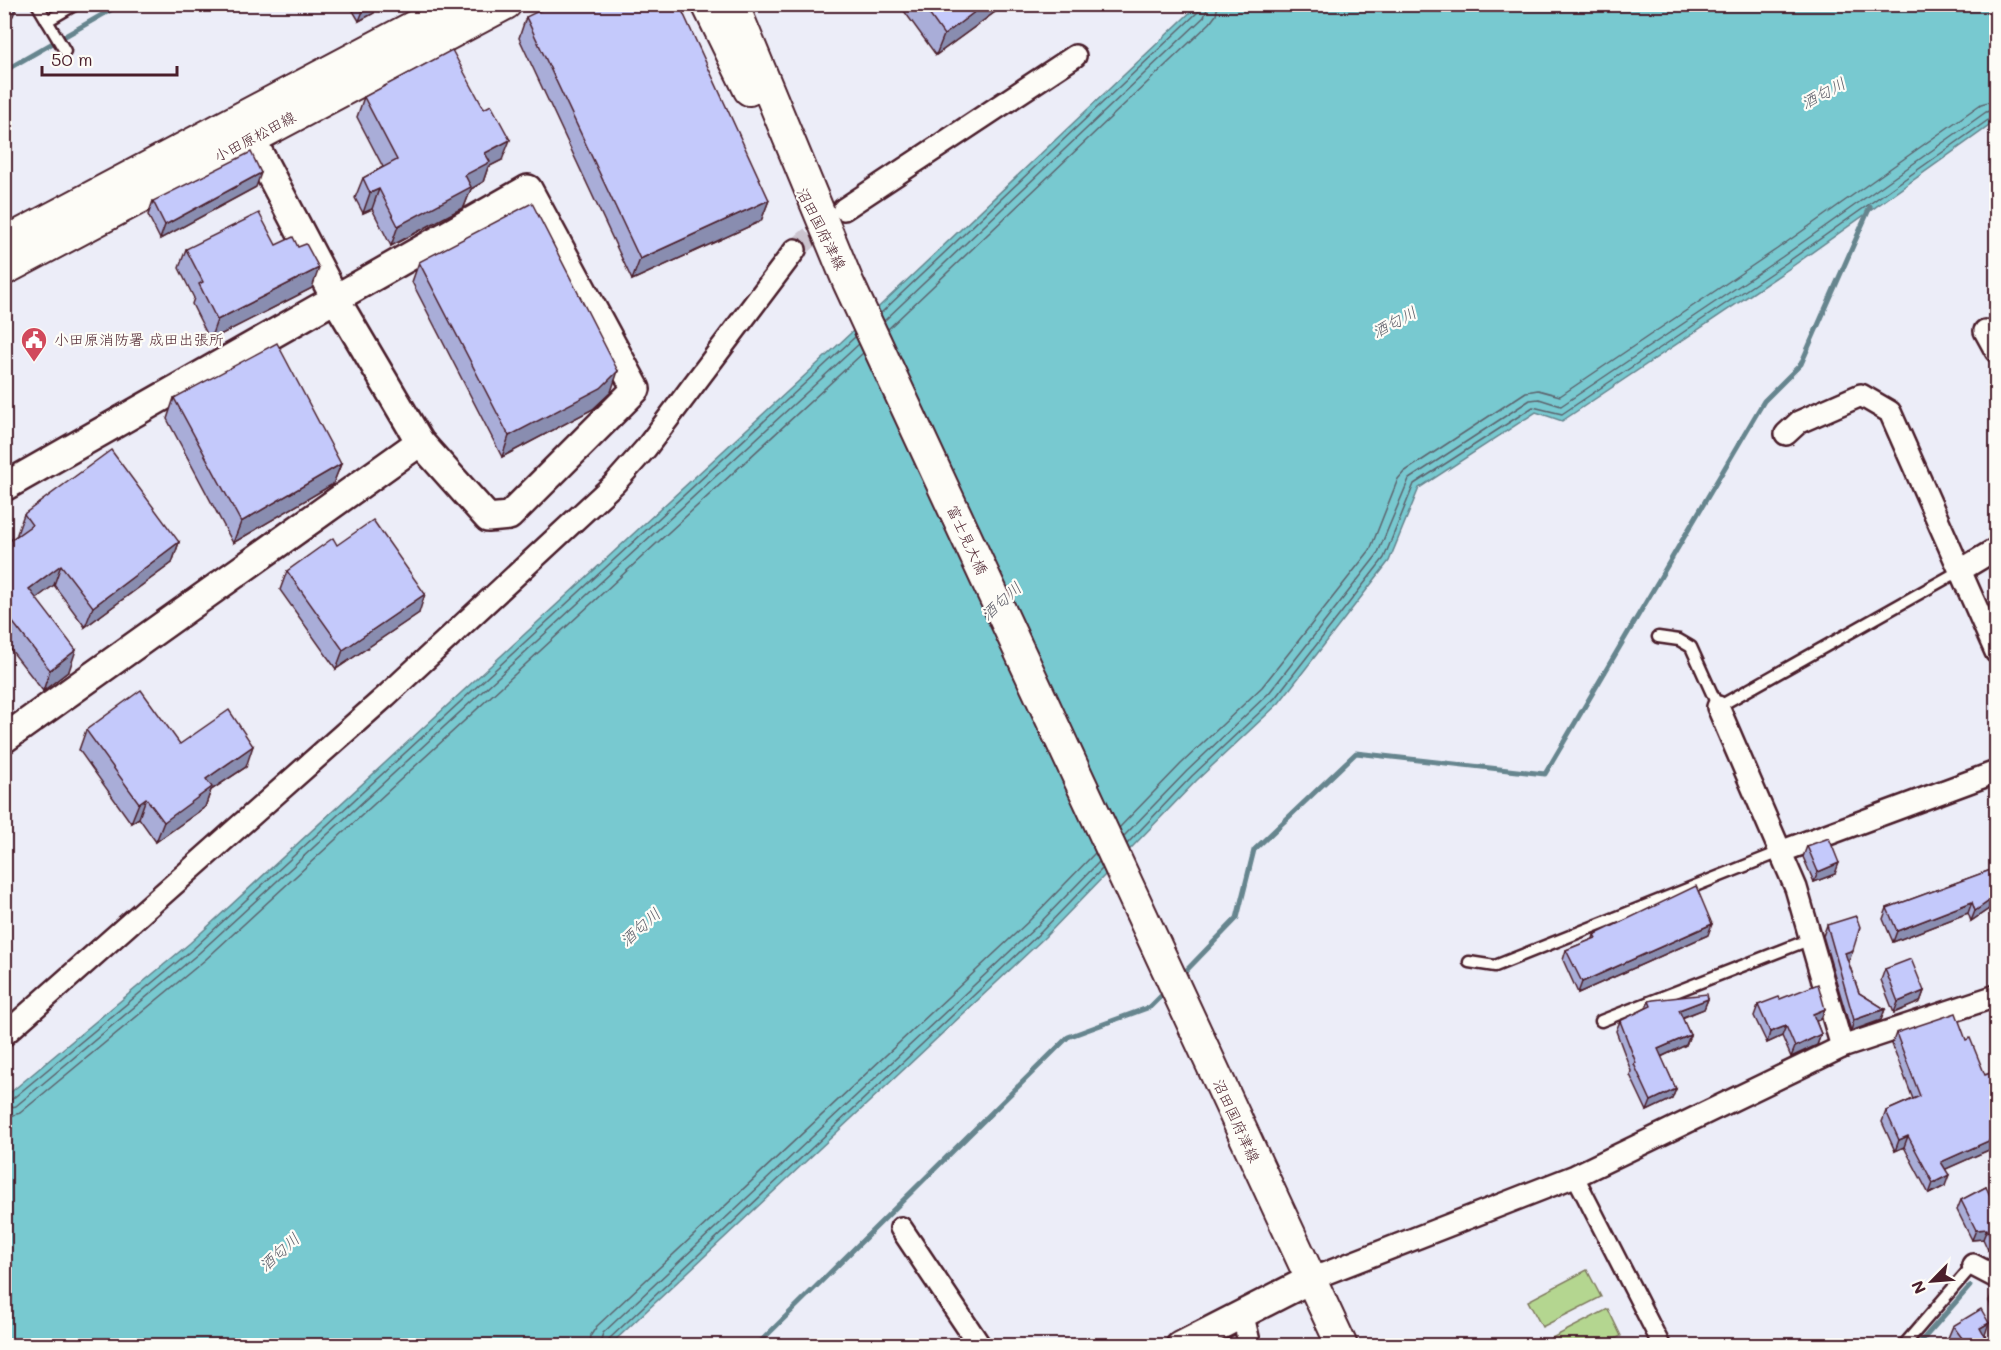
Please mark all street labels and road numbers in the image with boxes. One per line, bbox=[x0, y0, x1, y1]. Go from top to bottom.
street label: 小田原松田線 bbox=[210, 106, 299, 166]
street label: 沼田国府津線 bbox=[793, 184, 851, 273]
street label: 富士見大橋 bbox=[943, 501, 993, 578]
street label: 沼田国府津線 bbox=[1209, 1076, 1265, 1166]

